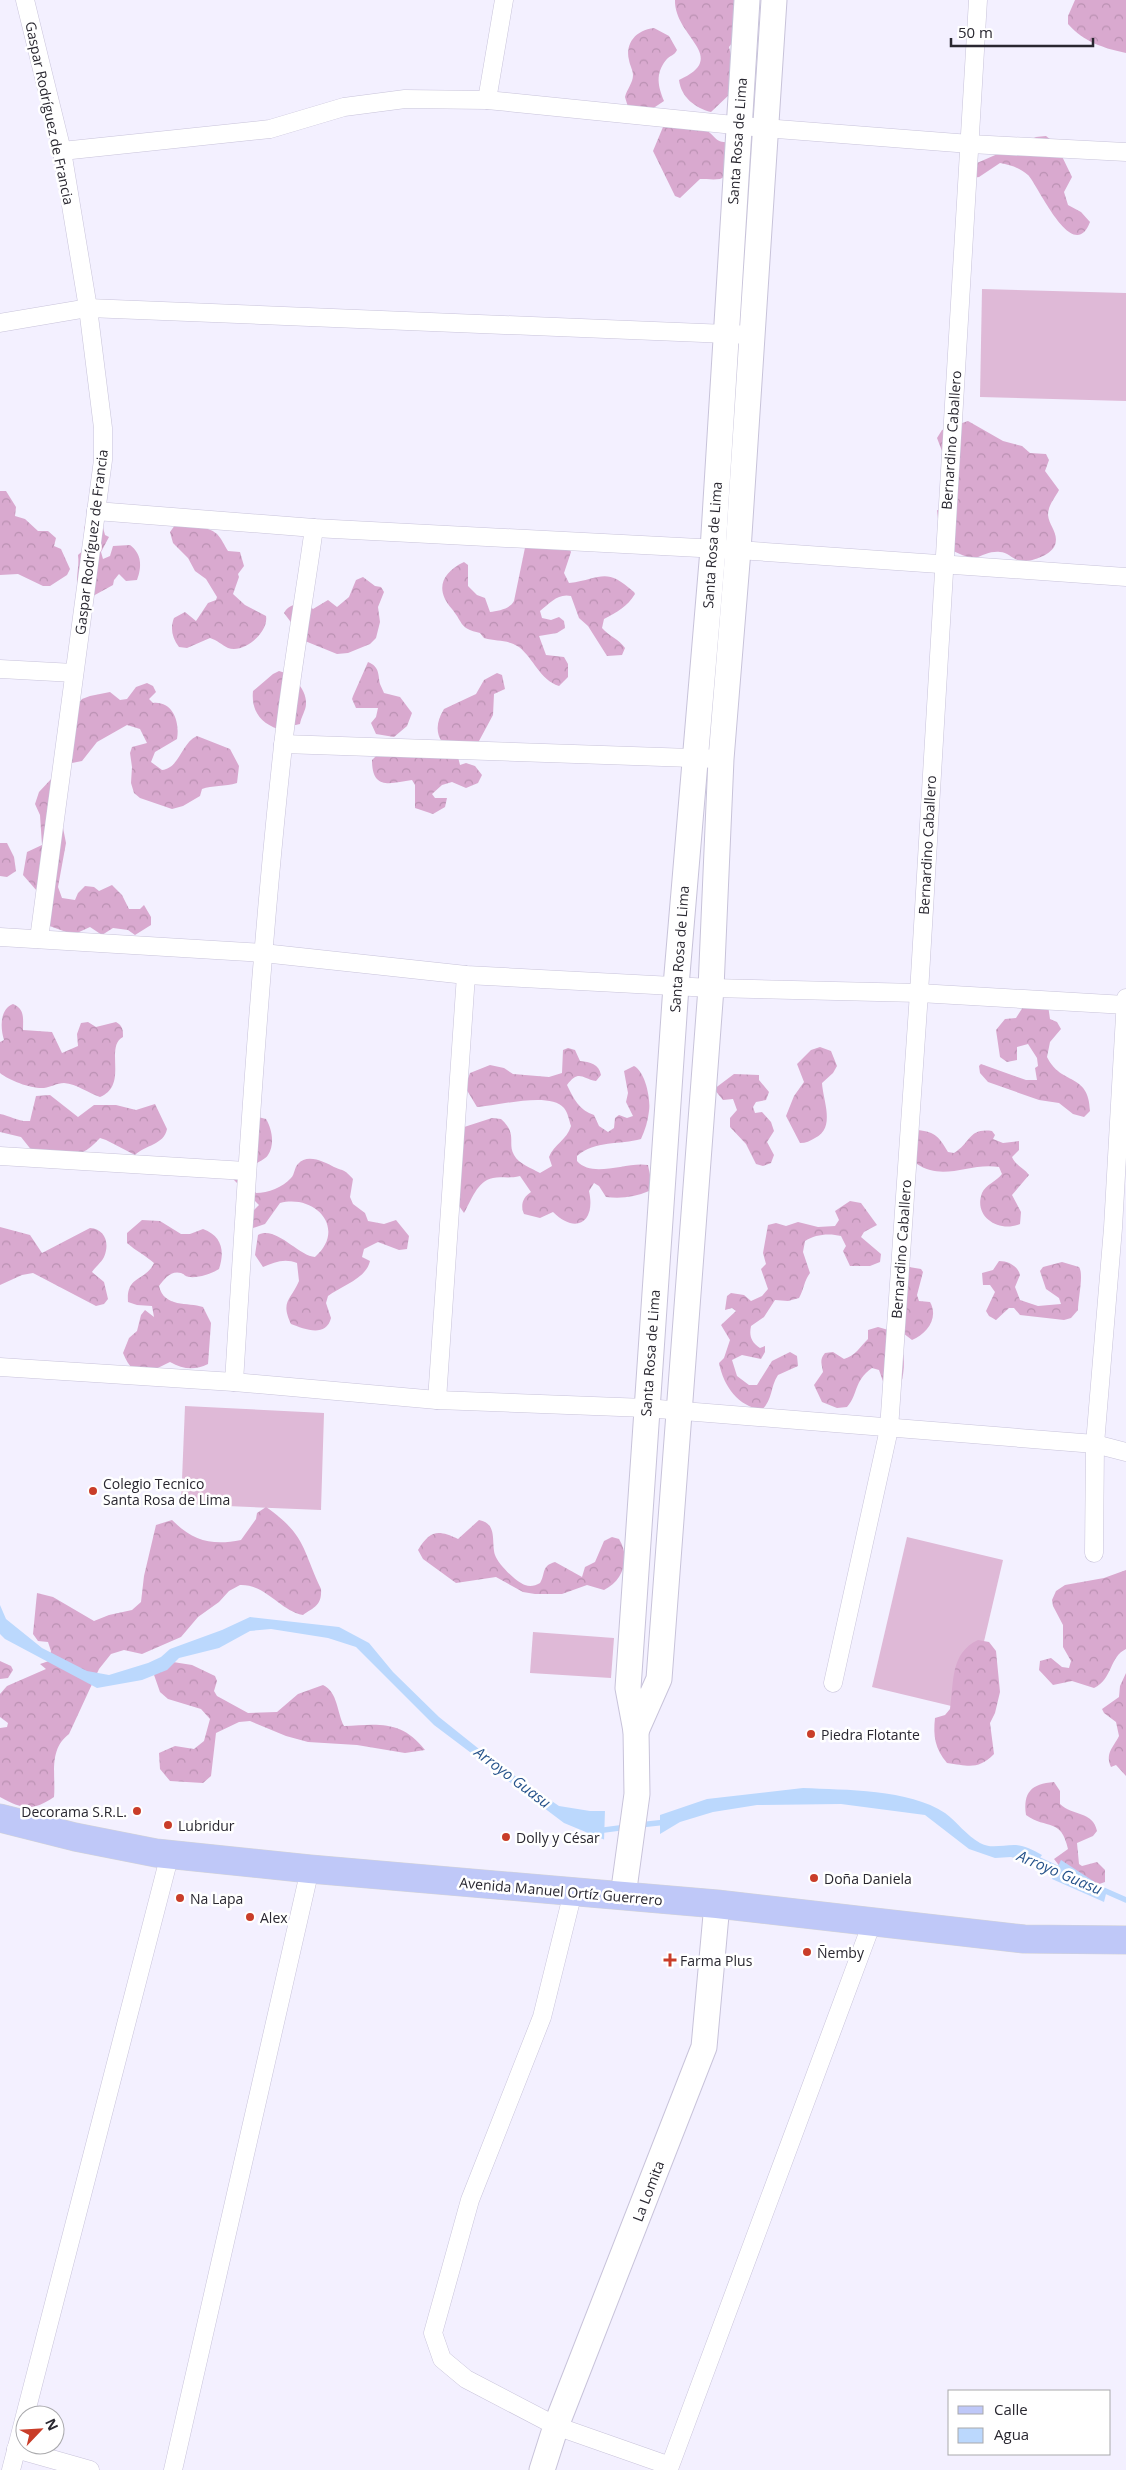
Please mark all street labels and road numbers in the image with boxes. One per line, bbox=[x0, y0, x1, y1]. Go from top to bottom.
street label: Gaspar Rodríguez de Francia bbox=[21, 20, 79, 206]
street label: Santa Rosa de Lima bbox=[723, 77, 751, 205]
street label: Bernardino Caballero bbox=[937, 370, 965, 510]
street label: Gaspar Rodríguez de Francia bbox=[70, 448, 112, 636]
street label: Santa Rosa de Lima bbox=[698, 481, 726, 609]
street label: Bernardino Caballero bbox=[914, 775, 940, 915]
street label: Santa Rosa de Lima bbox=[665, 885, 693, 1013]
street label: Bernardino Caballero bbox=[887, 1179, 915, 1319]
street label: Santa Rosa de Lima bbox=[636, 1289, 664, 1417]
street label: Avenida Manuel Ortíz Guerrero bbox=[459, 1873, 663, 1909]
street label: La Lomita bbox=[628, 2158, 668, 2224]

